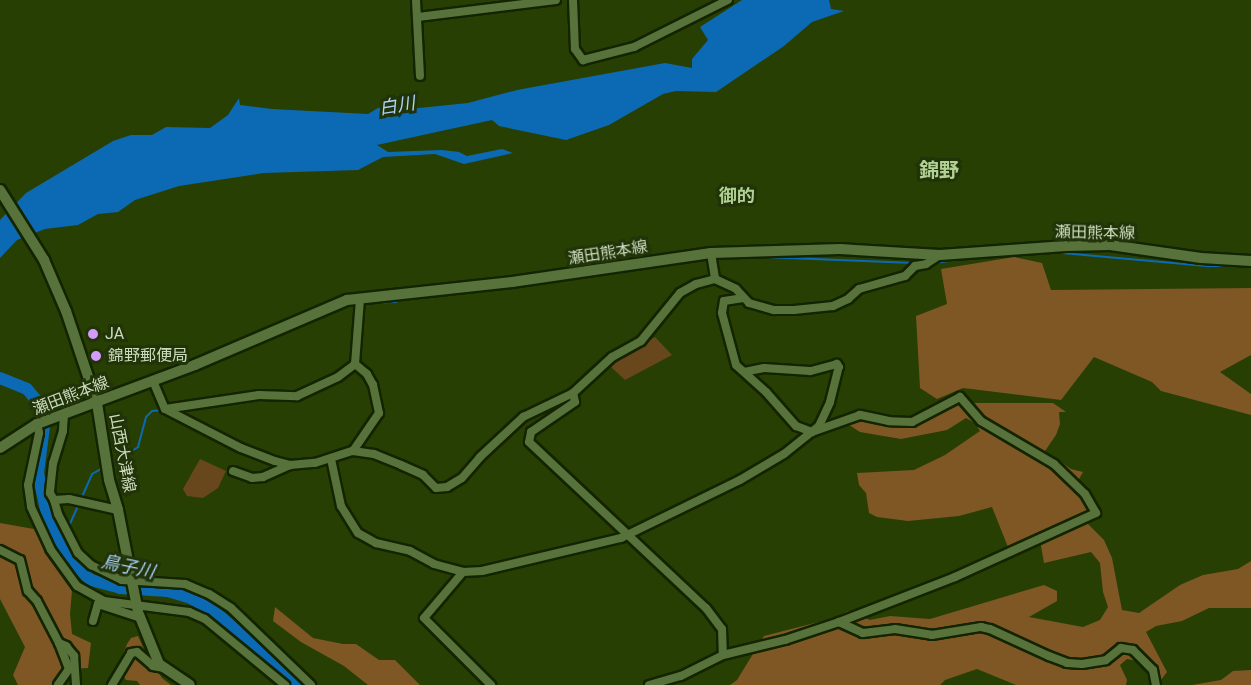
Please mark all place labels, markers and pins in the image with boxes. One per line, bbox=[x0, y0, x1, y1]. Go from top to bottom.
place label: JA bbox=[105, 324, 124, 344]
marker: JA bbox=[86, 327, 100, 341]
place label: 錦野郵便局 bbox=[108, 346, 188, 366]
marker: 錦野郵便局 bbox=[89, 349, 103, 363]

